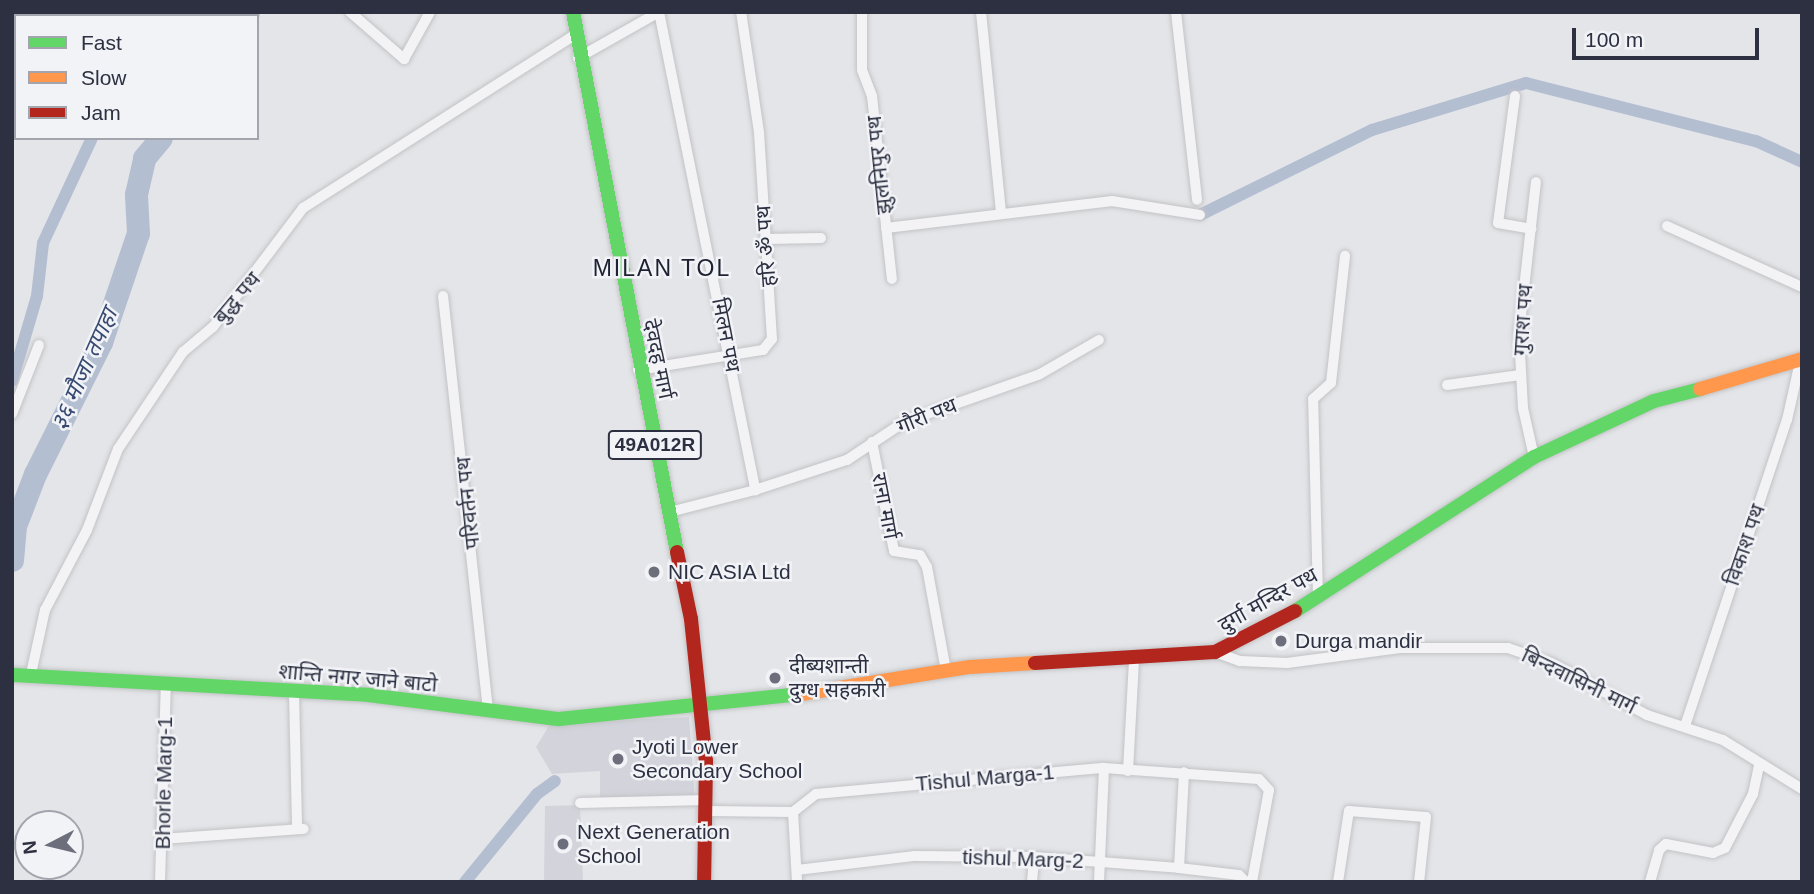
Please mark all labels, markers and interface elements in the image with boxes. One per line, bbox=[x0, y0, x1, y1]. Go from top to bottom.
legend bbox=[14, 14, 259, 140]
scale bar bbox=[1576, 14, 1763, 58]
text: 100 m bbox=[1585, 28, 1643, 51]
text: Fast bbox=[81, 31, 122, 54]
text: Slow bbox=[81, 66, 127, 89]
text: Jam bbox=[81, 101, 121, 124]
street label: झुलनिपुर पथ bbox=[861, 115, 897, 215]
street label: हरि ॐ पथ bbox=[751, 205, 781, 287]
district label: MILAN TOL bbox=[594, 254, 730, 282]
street label: बुद्ध पथ bbox=[208, 267, 266, 329]
street label: गुराश पथ bbox=[1508, 284, 1538, 356]
street label: मिलन पथ bbox=[706, 296, 746, 374]
water label: ३६ मौजा तपाहा bbox=[45, 304, 123, 434]
street label: देवदह मार्ग bbox=[637, 317, 679, 401]
street label: गौरी पथ bbox=[893, 393, 961, 439]
road number: 49A012R bbox=[608, 430, 702, 460]
street label: परिवर्तन पथ bbox=[451, 456, 485, 550]
street label: राना मार्ग bbox=[866, 471, 904, 541]
street label: विकाश पथ bbox=[1719, 501, 1771, 589]
place label: NIC ASIA Ltd bbox=[668, 559, 793, 585]
street label: दुर्गा मन्दिर पथ bbox=[1214, 562, 1322, 638]
marker: NIC ASIA Ltd bbox=[646, 564, 662, 580]
place label: Durga mandir bbox=[1295, 628, 1422, 654]
marker: Durga mandir bbox=[1273, 633, 1289, 649]
street label: बिन्दवासिनी मार्ग bbox=[1517, 642, 1641, 720]
place label: दीब्यशान्ती दुग्ध सहकारी bbox=[789, 653, 886, 703]
street label: शान्ति नगर जाने बाटो bbox=[278, 659, 438, 697]
marker: दीब्यशान्ती दुग्ध सहकारी bbox=[767, 670, 783, 686]
street label: Bhorle Marg-1 bbox=[150, 716, 178, 850]
place label: Jyoti Lower Secondary School bbox=[632, 734, 802, 784]
marker: Jyoti Lower Secondary School bbox=[610, 751, 626, 767]
street label: Tishul Marga-1 bbox=[915, 759, 1055, 797]
north arrow bbox=[14, 810, 84, 880]
place label: Next Generation School bbox=[577, 819, 730, 869]
marker: Next Generation School bbox=[555, 836, 571, 852]
text: N bbox=[18, 839, 41, 855]
street label: tishul Marg-2 bbox=[962, 844, 1084, 874]

